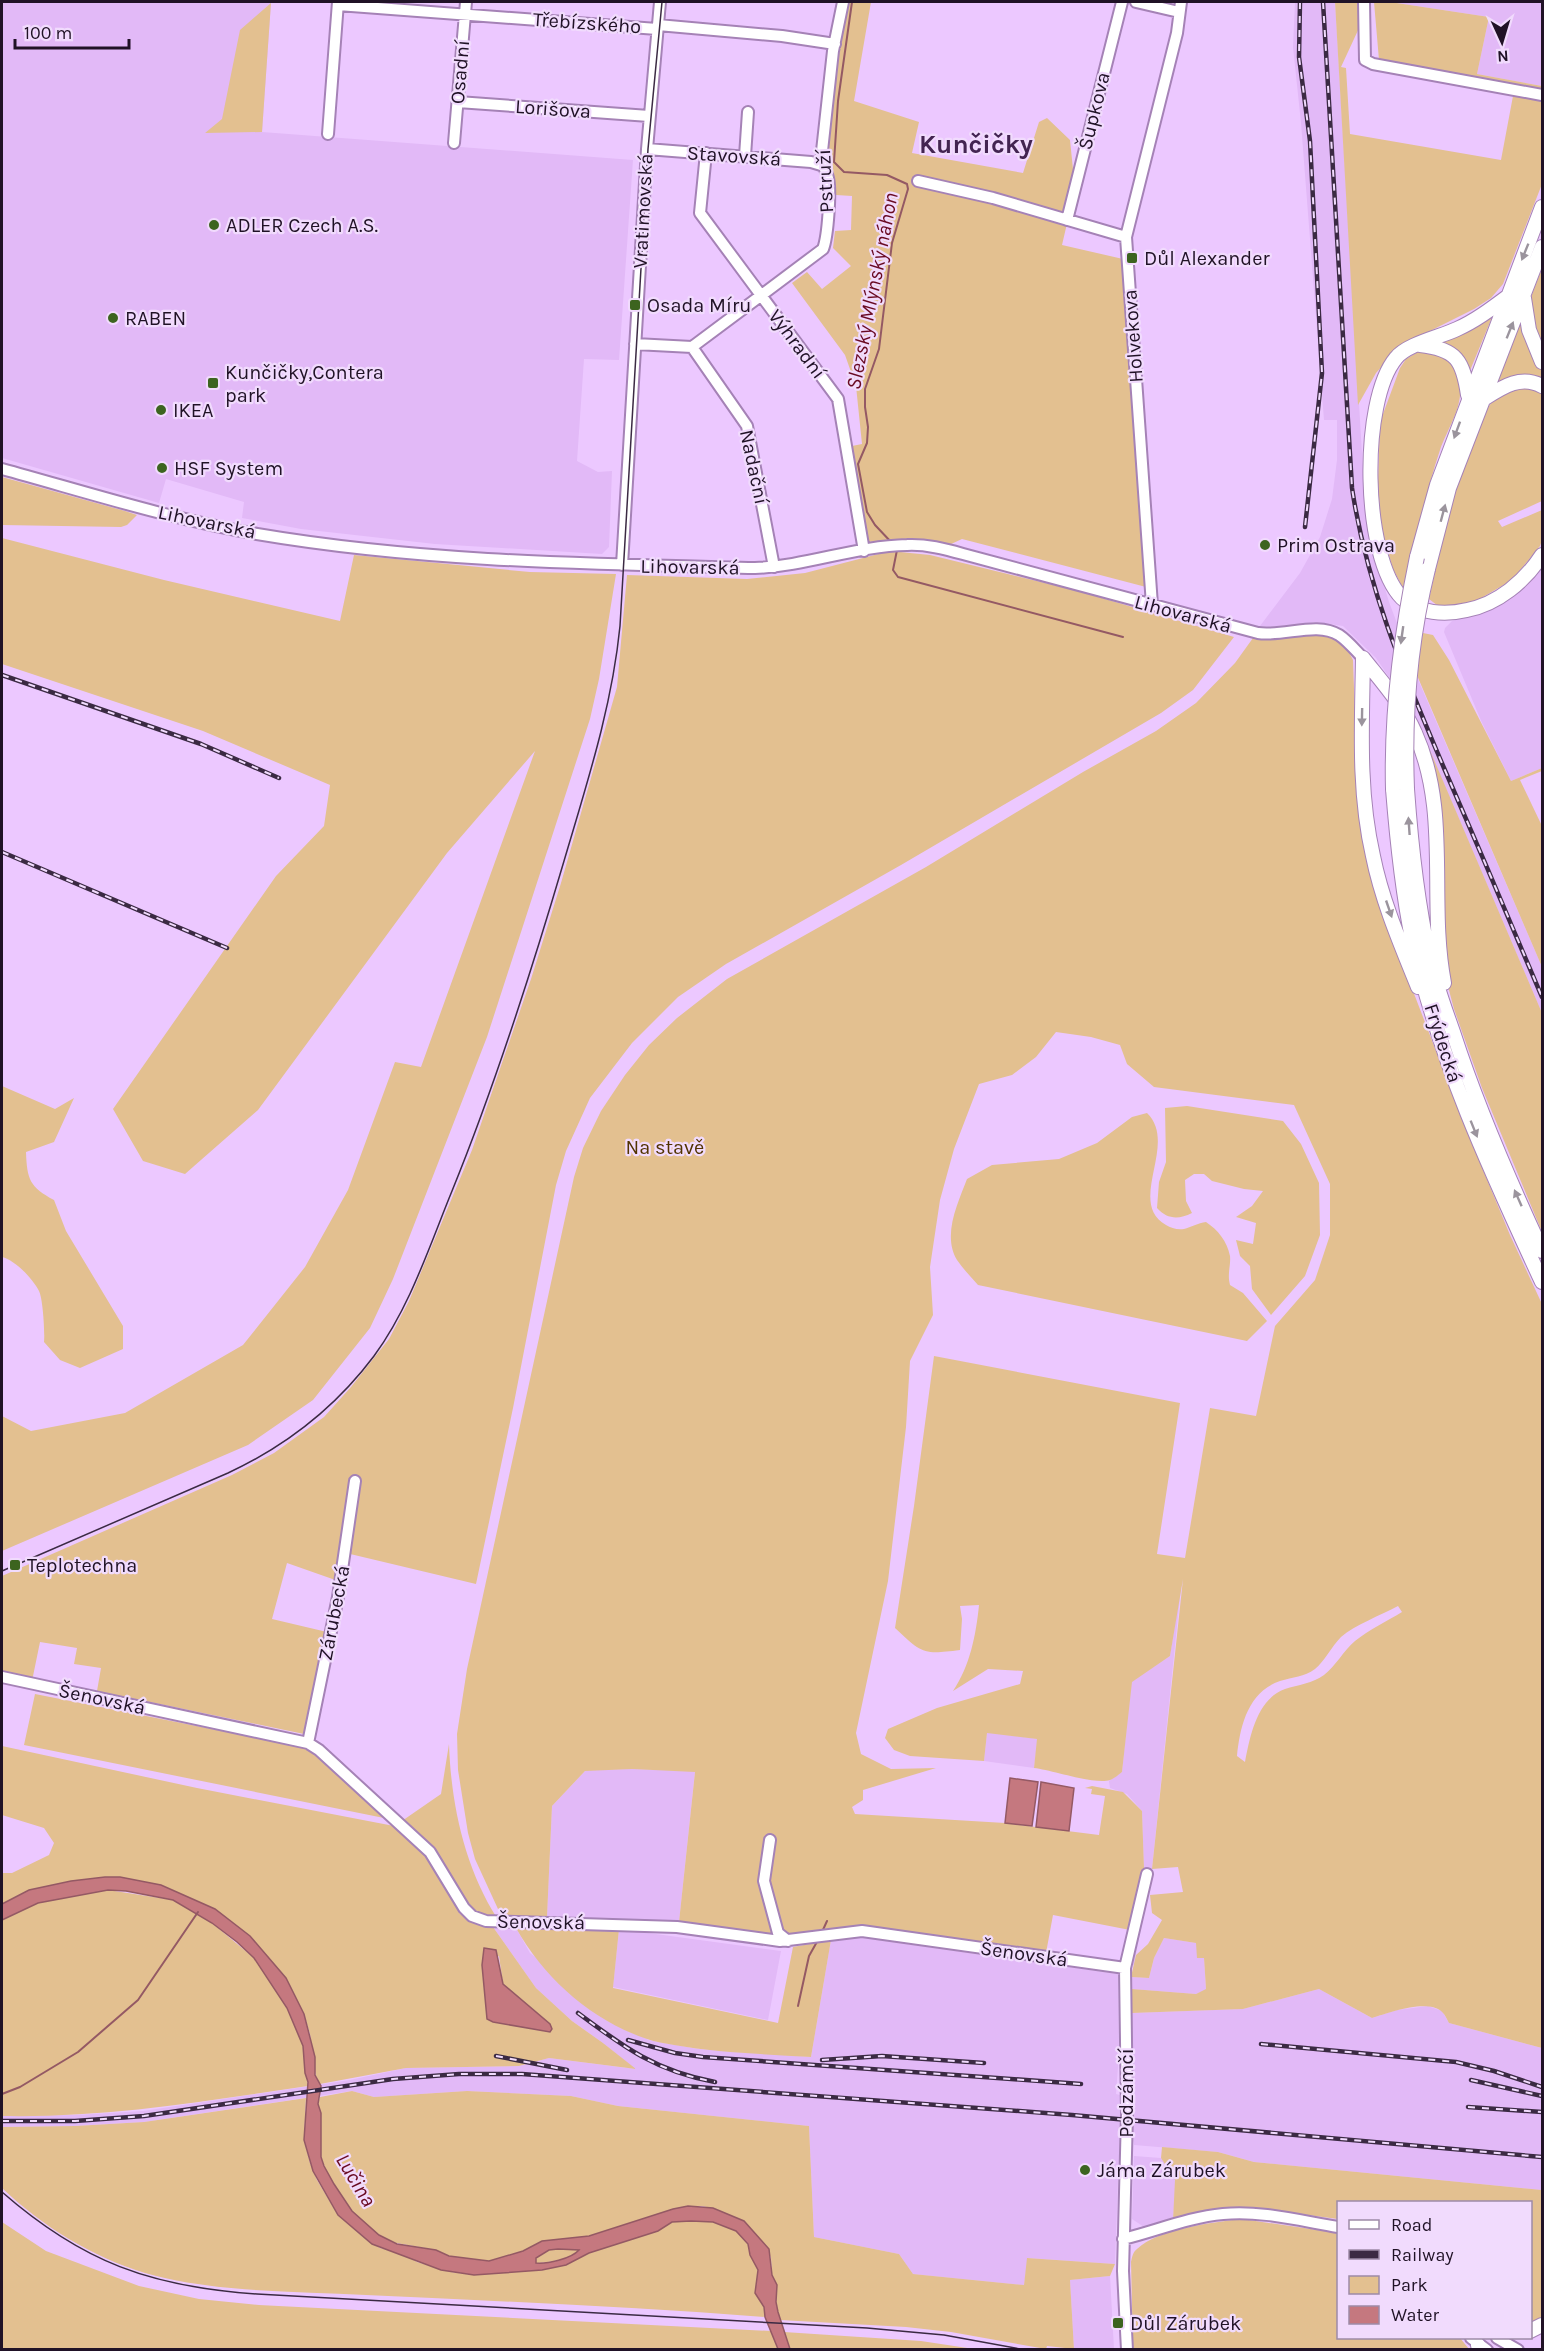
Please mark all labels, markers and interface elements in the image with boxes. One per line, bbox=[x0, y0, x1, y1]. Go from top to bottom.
street label: Třebízského bbox=[532, 8, 642, 38]
scale bar bbox=[15, 12, 129, 50]
north arrow bbox=[1472, 12, 1532, 72]
text: 100 m bbox=[24, 22, 72, 44]
street label: Osadní bbox=[446, 39, 474, 105]
text: N bbox=[1497, 47, 1509, 66]
street label: Šupkova bbox=[1072, 70, 1115, 152]
street label: Lorišova bbox=[514, 95, 592, 123]
district label: Kunčičky bbox=[919, 129, 1033, 160]
street label: Stavovská bbox=[686, 141, 782, 171]
street label: Pstruží bbox=[812, 148, 838, 214]
street label: Vratimovská bbox=[629, 153, 657, 269]
water label: Slezský Mlýnský náhon bbox=[841, 190, 903, 392]
place label: ADLER Czech A.S. bbox=[226, 214, 378, 237]
marker: ADLER Czech A.S. bbox=[207, 218, 221, 232]
one-way arrow bbox=[1520, 243, 1529, 261]
place label: Důl Alexander bbox=[1144, 247, 1270, 270]
marker: Důl Alexander bbox=[1125, 251, 1139, 265]
street label: Holvekova bbox=[1118, 289, 1148, 383]
place label: Osada Míru bbox=[647, 294, 751, 317]
marker: Osada Míru bbox=[628, 298, 642, 312]
street label: Výhradní bbox=[764, 305, 831, 383]
place label: RABEN bbox=[125, 307, 186, 330]
marker: RABEN bbox=[106, 311, 120, 325]
one-way arrow bbox=[1506, 321, 1515, 339]
place label: Kunčičky,Contera park bbox=[225, 361, 384, 407]
marker: Kunčičky,Contera park bbox=[206, 376, 220, 390]
place label: IKEA bbox=[173, 399, 213, 422]
marker: IKEA bbox=[154, 403, 168, 417]
one-way arrow bbox=[1452, 422, 1462, 440]
street label: Nadační bbox=[735, 427, 773, 507]
place label: HSF System bbox=[174, 457, 283, 480]
marker: HSF System bbox=[155, 461, 169, 475]
street label: Lihovarská bbox=[156, 500, 258, 544]
one-way arrow bbox=[1439, 504, 1448, 522]
place label: Prim Ostrava bbox=[1277, 534, 1395, 557]
marker: Prim Ostrava bbox=[1258, 538, 1272, 552]
street label: Lihovarská bbox=[640, 555, 740, 579]
street label: Lihovarská bbox=[1132, 590, 1234, 638]
one-way arrow bbox=[1398, 626, 1407, 645]
one-way arrow bbox=[1357, 707, 1366, 726]
one-way arrow bbox=[1405, 816, 1414, 835]
one-way arrow bbox=[1384, 900, 1394, 918]
street label: Frýdecká bbox=[1419, 1001, 1467, 1085]
one-way arrow bbox=[1469, 1120, 1479, 1138]
park label: Na stavě bbox=[626, 1136, 704, 1159]
one-way arrow bbox=[1513, 1188, 1523, 1206]
place label: Teplotechna bbox=[27, 1554, 137, 1577]
marker: Teplotechna bbox=[8, 1558, 22, 1572]
street label: Zárubecká bbox=[313, 1563, 355, 1663]
street label: Šenovská bbox=[56, 1678, 148, 1719]
street label: Šenovská bbox=[497, 1909, 585, 1934]
street label: Šenovská bbox=[979, 1935, 1069, 1972]
street label: Podzámčí bbox=[1115, 2048, 1138, 2138]
water label: Lučina bbox=[331, 2149, 381, 2211]
place label: Jáma Zárubek bbox=[1097, 2159, 1226, 2182]
marker: Jáma Zárubek bbox=[1078, 2163, 1092, 2177]
legend bbox=[1337, 2201, 1532, 2339]
text: Road bbox=[1391, 2214, 1432, 2236]
text: Railway bbox=[1391, 2244, 1454, 2266]
text: Park bbox=[1391, 2274, 1428, 2296]
text: Water bbox=[1391, 2304, 1439, 2326]
place label: Důl Zárubek bbox=[1130, 2312, 1241, 2335]
marker: Důl Zárubek bbox=[1111, 2316, 1125, 2330]

